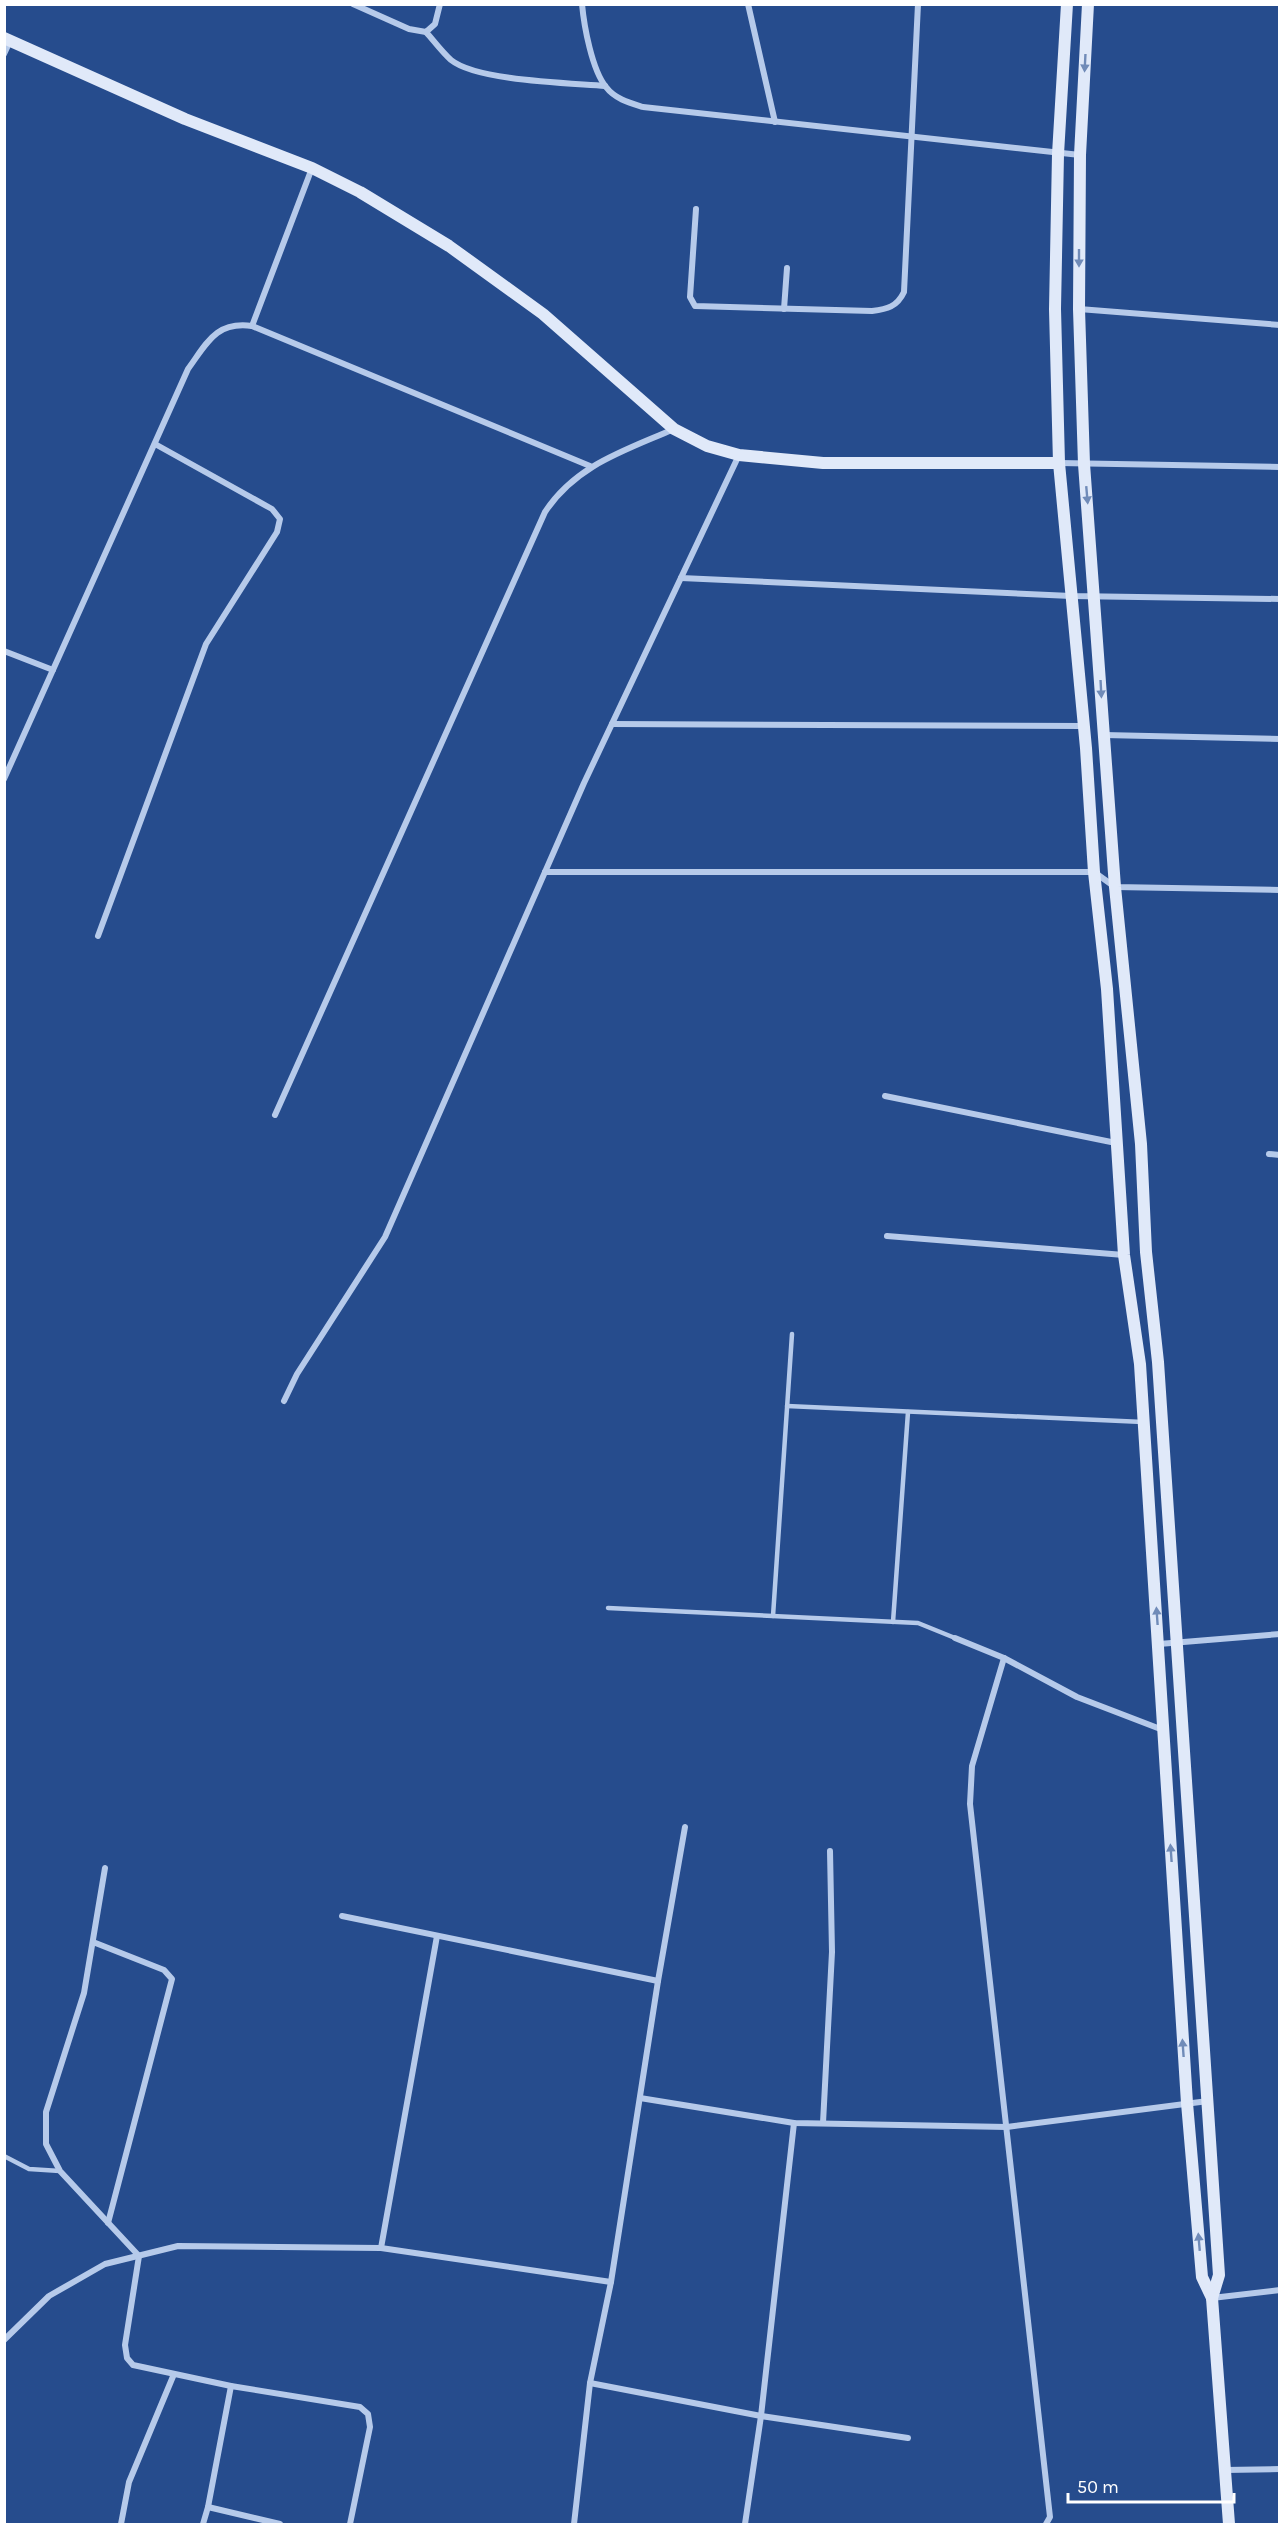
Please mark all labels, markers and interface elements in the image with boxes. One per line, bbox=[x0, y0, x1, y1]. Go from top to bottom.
one-way arrow bbox=[1080, 53, 1090, 72]
one-way arrow bbox=[1074, 248, 1084, 267]
one-way arrow bbox=[1082, 485, 1091, 504]
one-way arrow bbox=[1097, 679, 1106, 698]
one-way arrow bbox=[1153, 1607, 1162, 1626]
one-way arrow bbox=[1166, 1843, 1176, 1862]
one-way arrow bbox=[1179, 2038, 1188, 2057]
one-way arrow bbox=[1194, 2232, 1204, 2251]
scale bar bbox=[1068, 2466, 1234, 2504]
text: 50 m bbox=[1077, 2476, 1119, 2498]

